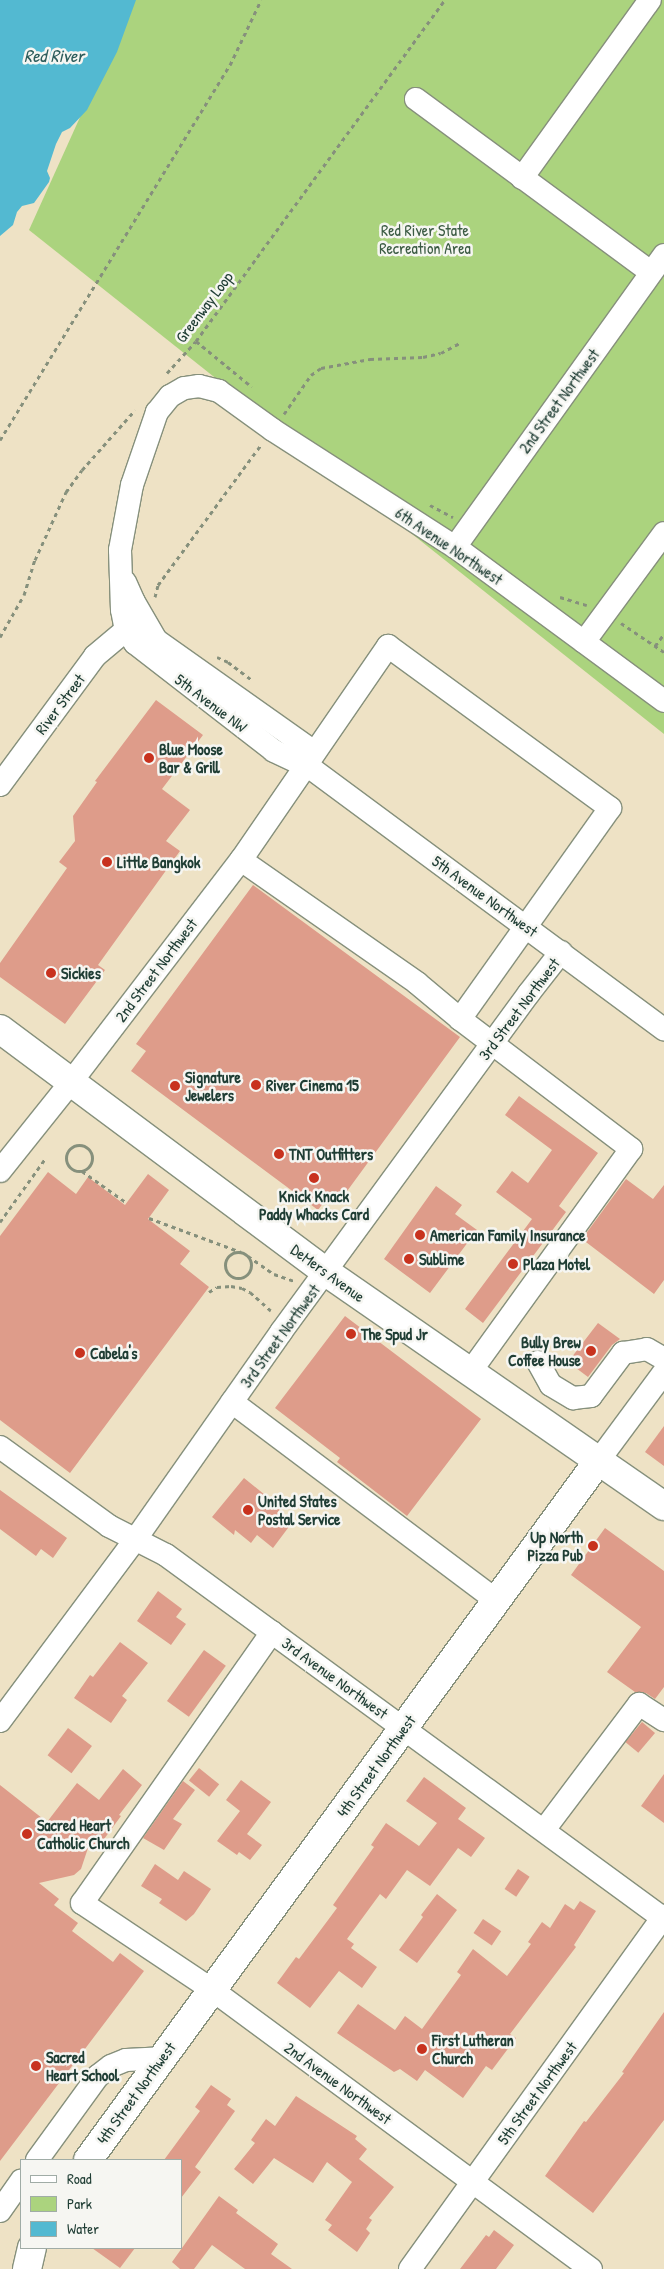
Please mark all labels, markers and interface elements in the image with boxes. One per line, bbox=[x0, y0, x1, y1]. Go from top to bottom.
water label: Red River bbox=[24, 45, 84, 67]
park label: Red River State Recreation Area bbox=[379, 220, 471, 258]
street label: Greenway Loop bbox=[171, 268, 237, 346]
street label: 2nd Street Northwest bbox=[515, 345, 603, 457]
street label: 6th Avenue Northwest bbox=[392, 503, 506, 589]
street label: River Street bbox=[31, 670, 89, 738]
street label: 5th Avenue NW bbox=[171, 670, 251, 736]
place label: Blue Moose Bar & Grill bbox=[159, 739, 223, 777]
marker: Blue Moose Bar & Grill bbox=[143, 752, 155, 764]
street label: 5th Avenue Northwest bbox=[429, 851, 541, 941]
place label: Little Bangkok bbox=[117, 852, 200, 872]
marker: Little Bangkok bbox=[101, 856, 113, 868]
street label: 2nd Street Northwest bbox=[111, 915, 201, 1025]
street label: 3rd Street Northwest bbox=[474, 954, 564, 1064]
place label: Sickies bbox=[61, 963, 101, 983]
marker: Sickies bbox=[45, 967, 57, 979]
place label: Signature Jewelers bbox=[185, 1067, 241, 1105]
place label: River Cinema 15 bbox=[266, 1075, 359, 1095]
marker: River Cinema 15 bbox=[250, 1079, 262, 1091]
marker: Signature Jewelers bbox=[169, 1080, 181, 1092]
place label: TNT Outfitters bbox=[289, 1144, 373, 1164]
marker: TNT Outfitters bbox=[273, 1148, 285, 1160]
marker: Knick Knack Paddy Whacks Card bbox=[308, 1172, 320, 1184]
place label: Knick Knack Paddy Whacks Card bbox=[259, 1186, 369, 1224]
place label: American Family Insurance bbox=[430, 1225, 585, 1245]
marker: American Family Insurance bbox=[414, 1229, 426, 1241]
street label: DeMers Avenue bbox=[287, 1240, 369, 1306]
place label: Sublime bbox=[419, 1249, 464, 1269]
marker: Sublime bbox=[403, 1253, 415, 1265]
place label: Plaza Motel bbox=[523, 1254, 590, 1274]
marker: Plaza Motel bbox=[507, 1258, 519, 1270]
street label: 3rd Street Northwest bbox=[236, 1281, 324, 1391]
place label: The Spud Jr bbox=[361, 1324, 428, 1344]
marker: The Spud Jr bbox=[345, 1328, 357, 1340]
place label: Bully Brew Coffee House bbox=[508, 1332, 581, 1370]
place label: Cabela's bbox=[90, 1343, 137, 1363]
marker: Bully Brew Coffee House bbox=[585, 1345, 597, 1357]
marker: Cabela's bbox=[74, 1347, 86, 1359]
place label: United States Postal Service bbox=[258, 1491, 340, 1529]
marker: United States Postal Service bbox=[242, 1504, 254, 1516]
place label: Up North Pizza Pub bbox=[527, 1527, 583, 1565]
marker: Up North Pizza Pub bbox=[587, 1540, 599, 1552]
street label: 3rd Avenue Northwest bbox=[278, 1633, 392, 1723]
street label: 4th Street Northwest bbox=[332, 1711, 420, 1821]
place label: Sacred Heart Catholic Church bbox=[37, 1815, 129, 1853]
marker: Sacred Heart Catholic Church bbox=[21, 1828, 33, 1840]
place label: First Lutheran Church bbox=[432, 2030, 514, 2068]
street label: 4th Street Northwest bbox=[92, 2038, 180, 2148]
street label: 2nd Avenue Northwest bbox=[281, 2038, 395, 2128]
street label: 5th Street Northwest bbox=[493, 2038, 581, 2148]
marker: First Lutheran Church bbox=[416, 2043, 428, 2055]
place label: Sacred Heart School bbox=[46, 2047, 119, 2085]
marker: Sacred Heart School bbox=[30, 2060, 42, 2072]
legend bbox=[20, 2159, 182, 2249]
text: Road bbox=[67, 2168, 92, 2189]
text: Park bbox=[67, 2193, 92, 2214]
text: Water bbox=[67, 2218, 99, 2239]

